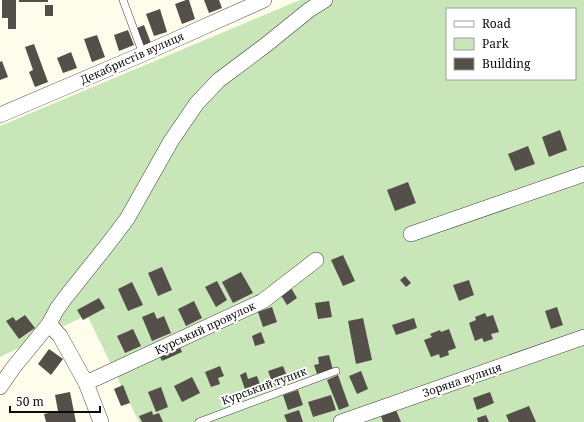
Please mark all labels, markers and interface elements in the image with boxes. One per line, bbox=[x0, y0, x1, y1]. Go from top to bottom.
legend bbox=[446, 8, 576, 80]
text: Road bbox=[482, 15, 512, 32]
street label: Декабристів вулиця bbox=[78, 28, 186, 87]
text: Park bbox=[482, 35, 510, 52]
text: Building bbox=[482, 55, 531, 72]
street label: Курський провулок bbox=[152, 297, 258, 357]
street label: Зоряна вулиця bbox=[420, 359, 503, 400]
street label: Курський тупик bbox=[219, 363, 309, 408]
scale bar bbox=[10, 388, 100, 414]
text: 50 m bbox=[16, 393, 44, 410]

